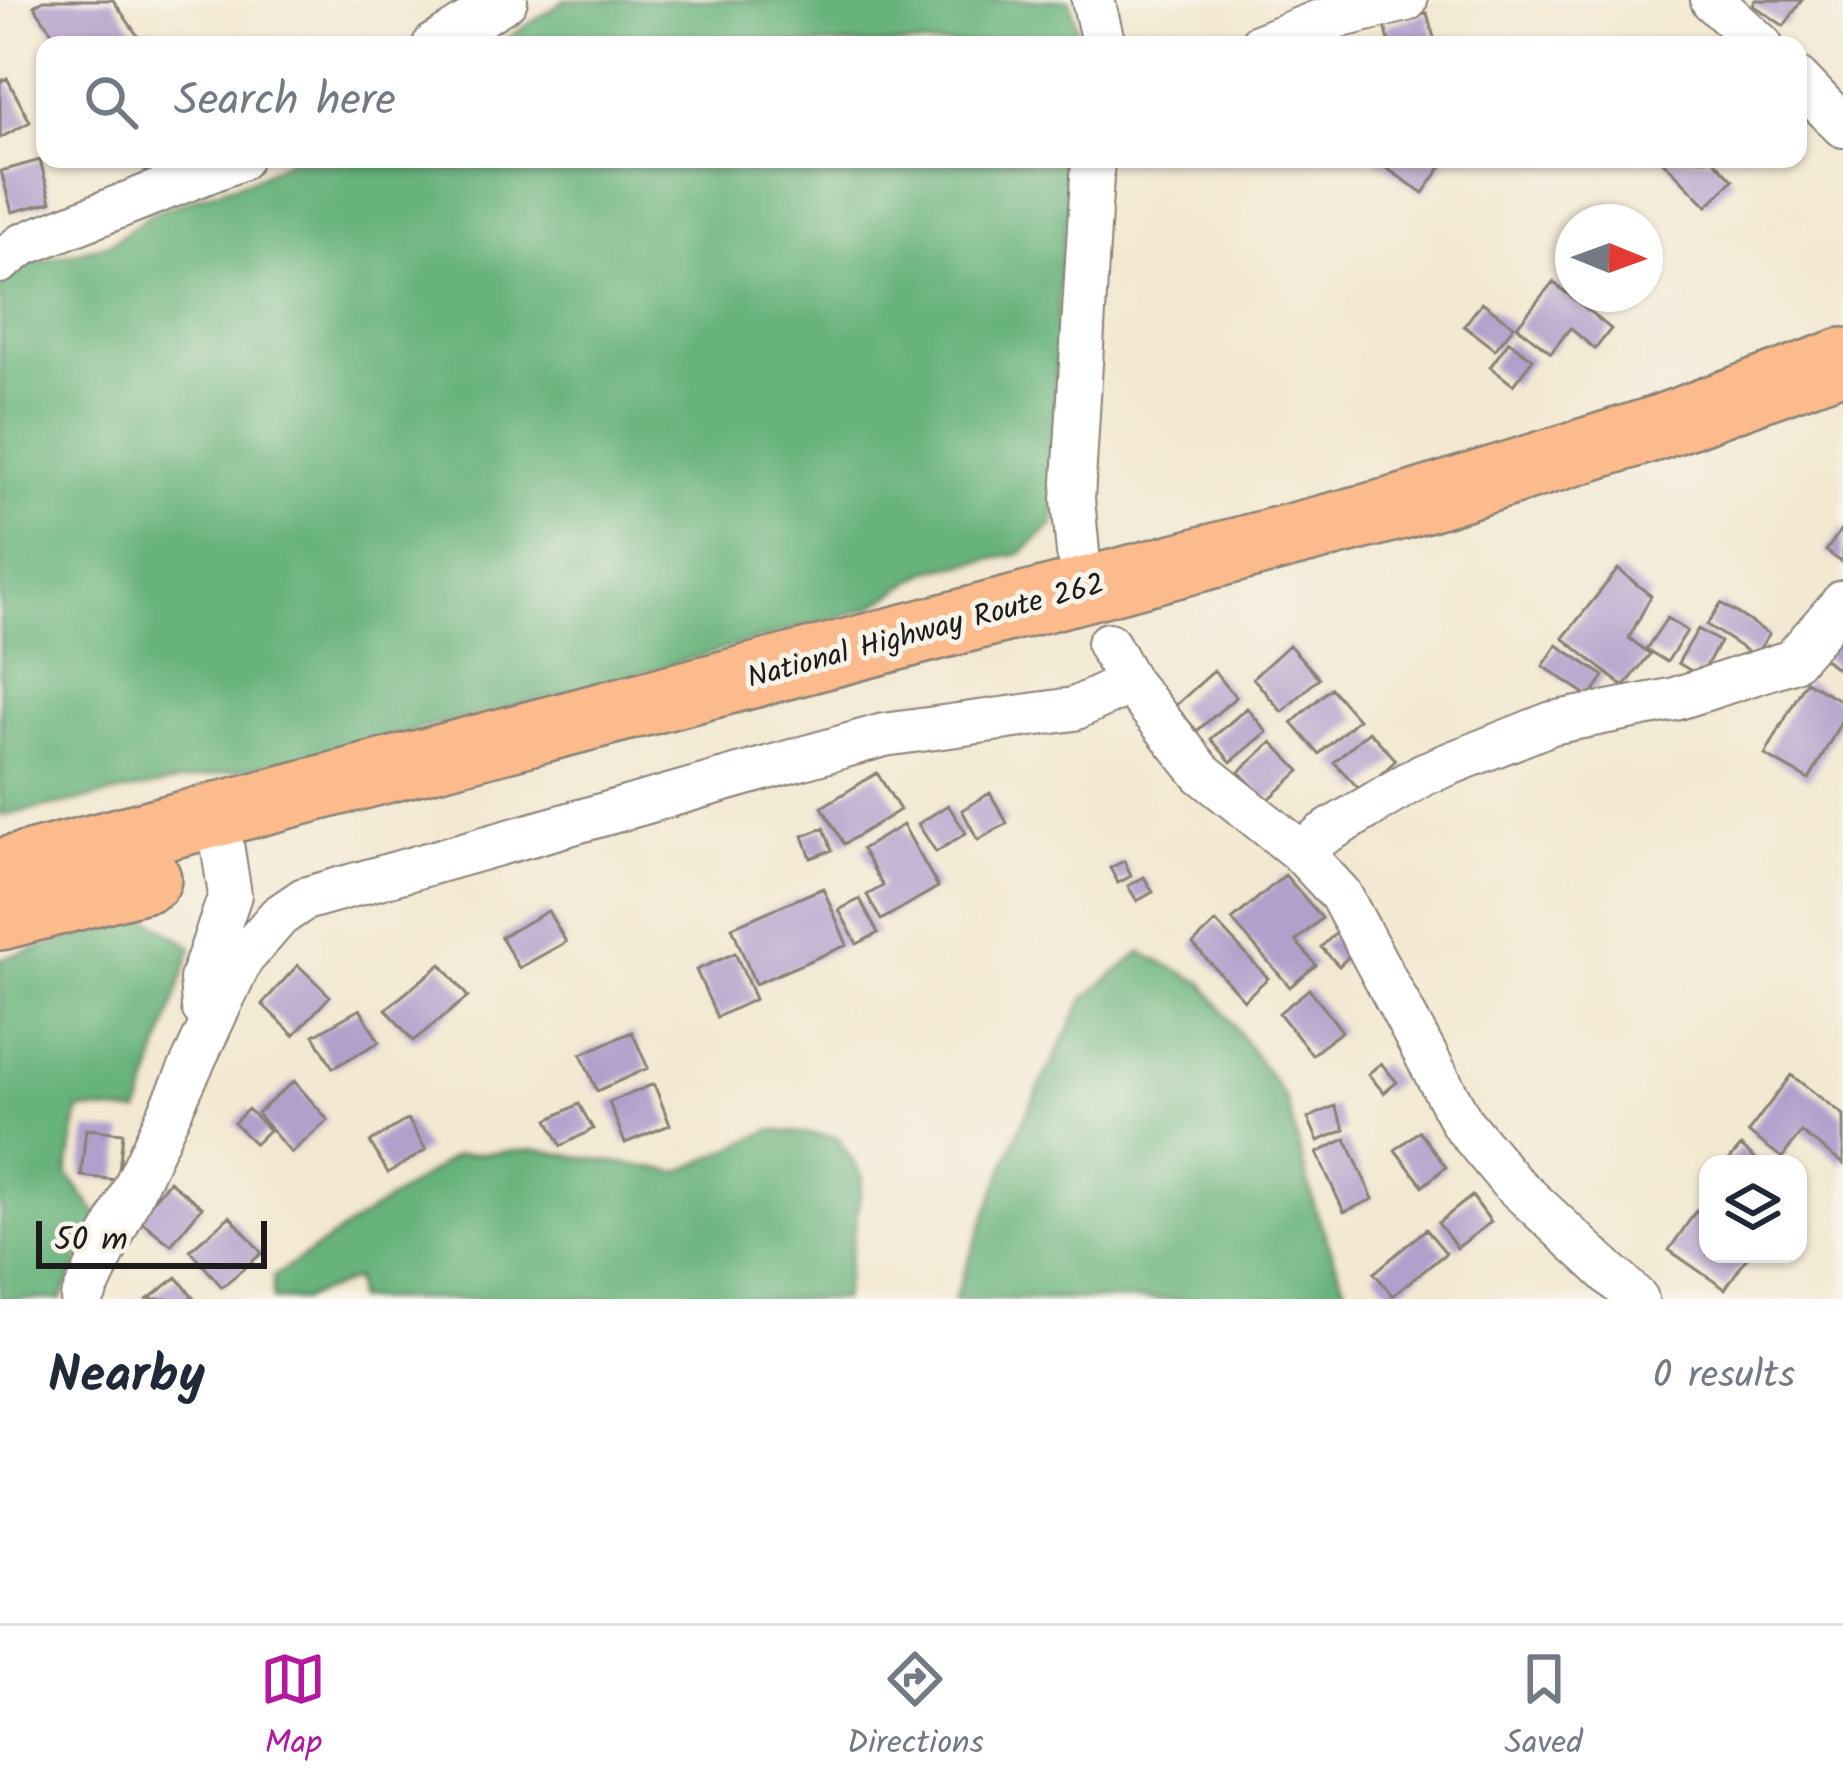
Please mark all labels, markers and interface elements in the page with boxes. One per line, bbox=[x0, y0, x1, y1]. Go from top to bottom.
search box bbox=[36, 36, 1807, 168]
text: Search here bbox=[174, 66, 396, 138]
icon: search bbox=[78, 69, 144, 135]
north arrow bbox=[1555, 204, 1663, 312]
street label: National Highway Route 262 bbox=[742, 561, 1110, 703]
map controls bbox=[1699, 1155, 1807, 1263]
button: layers bbox=[1699, 1155, 1807, 1263]
scale bar bbox=[36, 1215, 267, 1268]
text: 50 m bbox=[54, 1215, 128, 1268]
text: Nearby bbox=[48, 1337, 205, 1418]
text: 0 results bbox=[1653, 1346, 1795, 1408]
tab: Map bbox=[260, 1646, 326, 1771]
tab: Directions bbox=[847, 1646, 984, 1771]
tab: Saved bbox=[1504, 1646, 1583, 1771]

